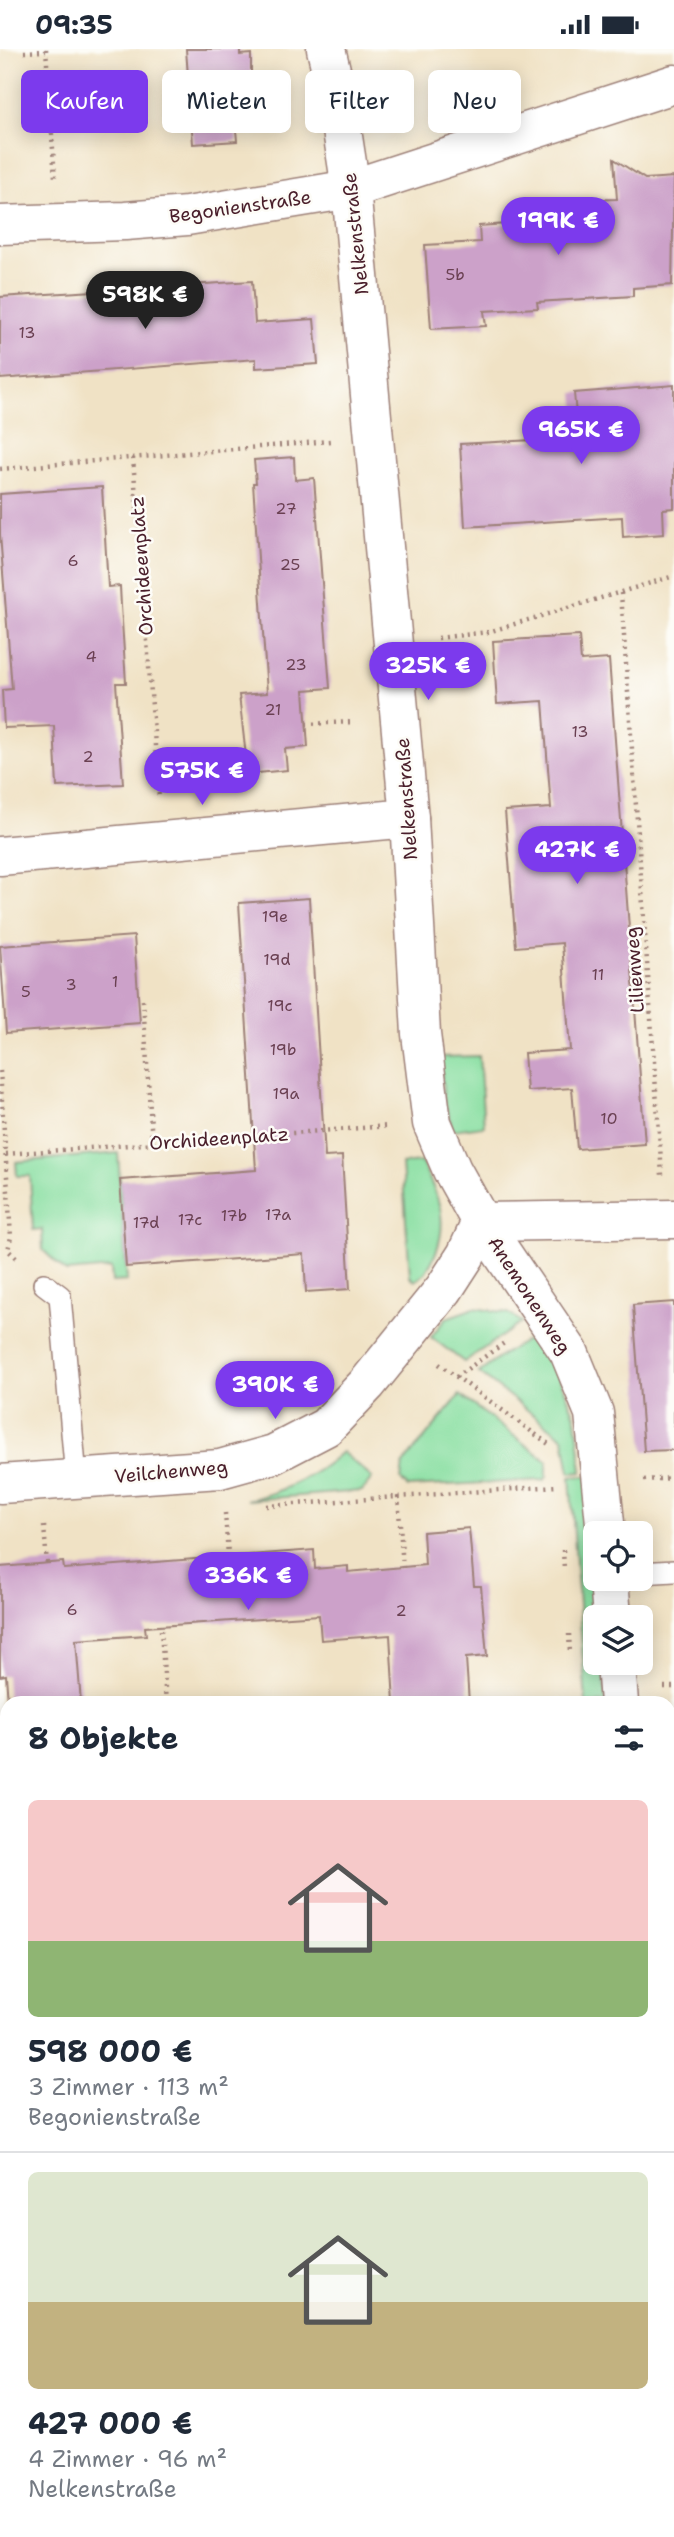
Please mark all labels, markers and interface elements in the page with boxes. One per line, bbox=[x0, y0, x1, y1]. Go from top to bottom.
text: 09:35 bbox=[35, 7, 113, 42]
chip: Kaufen bbox=[21, 70, 148, 133]
chip: Mieten bbox=[162, 70, 291, 133]
chip: Filter bbox=[305, 70, 414, 133]
chip: Neu bbox=[428, 70, 521, 133]
street label: Nelkenstraße bbox=[337, 172, 374, 296]
street label: Begonienstraße bbox=[168, 184, 313, 229]
pin: 199K € bbox=[501, 197, 615, 257]
text: 199K € bbox=[517, 205, 599, 235]
house number: 5b bbox=[445, 264, 465, 285]
pin: 598K € bbox=[88, 271, 202, 331]
text: 598K € bbox=[102, 279, 188, 309]
house number: 13 bbox=[18, 322, 36, 343]
pin: 965K € bbox=[524, 407, 638, 466]
text: 965K € bbox=[538, 414, 624, 444]
street label: Orchideenplatz bbox=[124, 495, 159, 636]
house number: 27 bbox=[275, 498, 297, 519]
house number: 6 bbox=[67, 550, 79, 571]
house number: 25 bbox=[280, 554, 300, 575]
pin: 325K € bbox=[371, 643, 485, 702]
house number: 4 bbox=[85, 646, 97, 667]
text: 325K € bbox=[385, 650, 471, 680]
house number: 23 bbox=[285, 654, 307, 675]
house number: 21 bbox=[264, 699, 282, 720]
house number: 13 bbox=[571, 721, 589, 742]
street label: Nelkenstraße bbox=[390, 737, 423, 861]
house number: 2 bbox=[82, 746, 94, 767]
pin: 575K € bbox=[145, 747, 259, 807]
text: 575K € bbox=[160, 755, 244, 785]
pin: 427K € bbox=[520, 827, 634, 886]
text: 427K € bbox=[534, 834, 620, 864]
house number: 19e bbox=[262, 906, 288, 927]
street label: Lilienweg bbox=[619, 926, 650, 1014]
house number: 19d bbox=[263, 949, 291, 970]
house number: 11 bbox=[592, 964, 604, 985]
house number: 1 bbox=[112, 971, 118, 992]
house number: 3 bbox=[65, 974, 77, 995]
house number: 5 bbox=[21, 981, 31, 1002]
house number: 19c bbox=[267, 995, 293, 1016]
house number: 19b bbox=[270, 1039, 296, 1060]
house number: 19a bbox=[273, 1083, 299, 1104]
house number: 10 bbox=[600, 1108, 618, 1129]
street label: Orchideenplatz bbox=[149, 1121, 290, 1156]
house number: 17a bbox=[265, 1204, 291, 1225]
house number: 17b bbox=[221, 1205, 247, 1226]
house number: 17c bbox=[178, 1209, 202, 1230]
house number: 17d bbox=[133, 1212, 159, 1233]
street label: Anemonenweg bbox=[482, 1232, 577, 1359]
pin: 390K € bbox=[218, 1361, 332, 1421]
text: 390K € bbox=[231, 1369, 319, 1399]
street label: Veilchenweg bbox=[113, 1454, 229, 1489]
map controls bbox=[583, 1521, 653, 1675]
button: locate bbox=[583, 1521, 653, 1591]
pin: 336K € bbox=[191, 1553, 305, 1612]
text: 336K € bbox=[204, 1560, 292, 1590]
house number: 6 bbox=[66, 1599, 78, 1620]
house number: 2 bbox=[395, 1600, 407, 1621]
button: layers bbox=[583, 1605, 653, 1675]
text: 8 Objekte bbox=[28, 1718, 178, 1759]
icon: filters bbox=[610, 1719, 648, 1757]
icon: home bbox=[275, 1845, 401, 1971]
text: 598 000 € bbox=[28, 2031, 193, 2072]
text: 3 Zimmer · 113 m² bbox=[28, 2072, 229, 2102]
text: Begonienstraße bbox=[28, 2102, 201, 2132]
icon: home bbox=[275, 2217, 401, 2343]
text: 427 000 € bbox=[28, 2403, 192, 2444]
text: 4 Zimmer · 96 m² bbox=[28, 2444, 227, 2474]
text: Nelkenstraße bbox=[28, 2474, 177, 2504]

